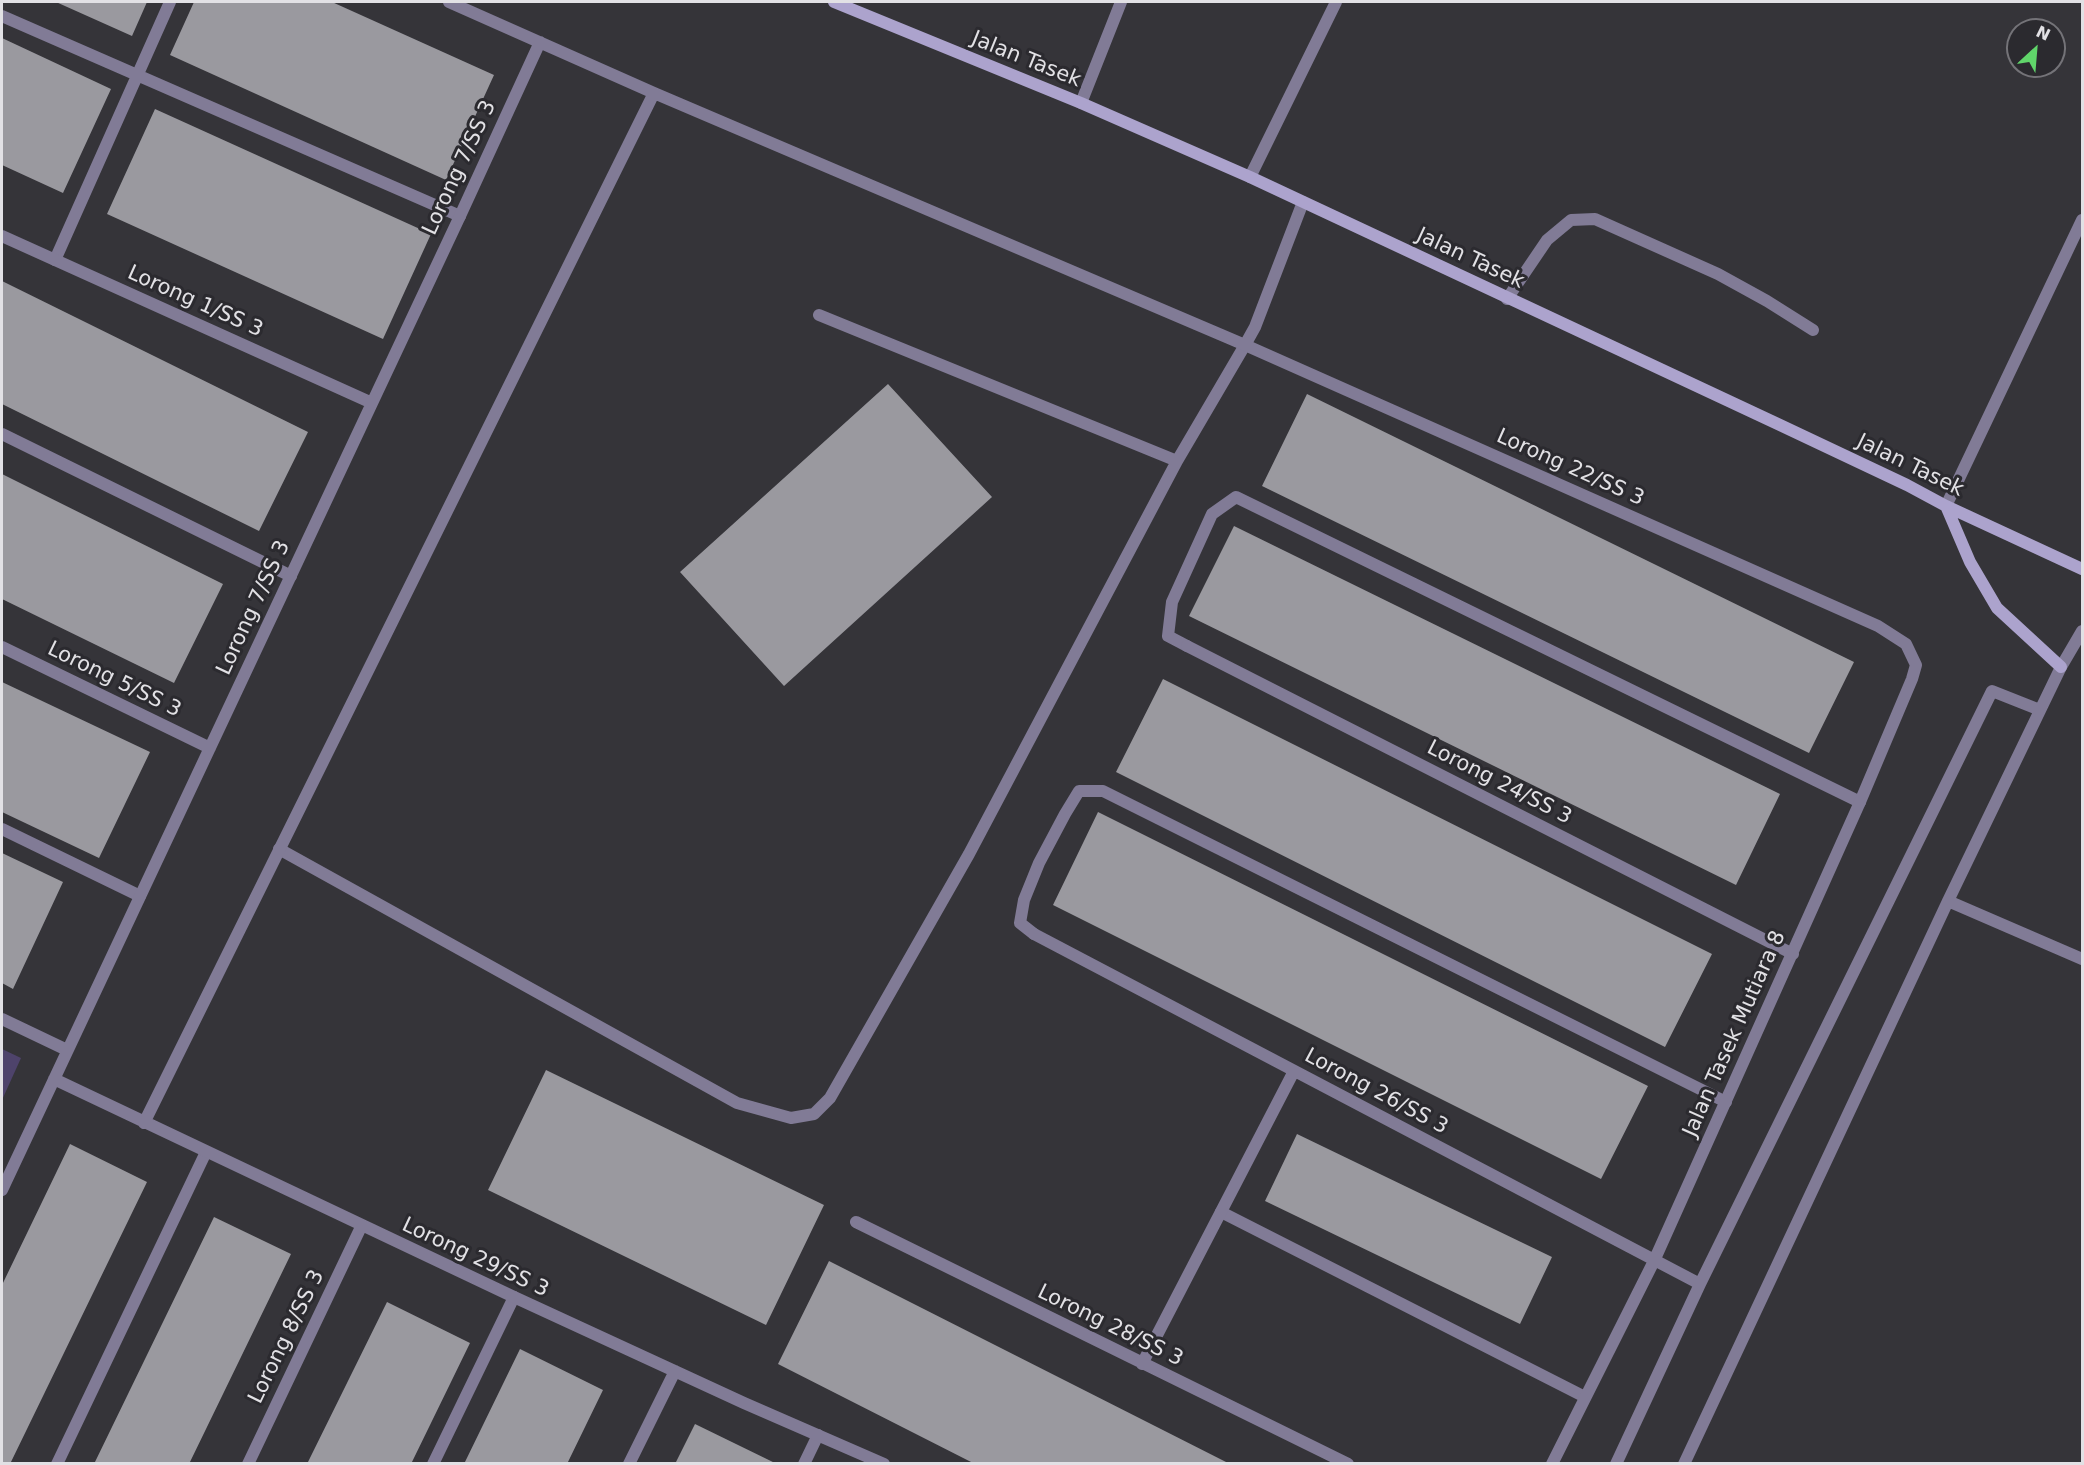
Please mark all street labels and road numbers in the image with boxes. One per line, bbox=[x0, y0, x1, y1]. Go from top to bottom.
street label: Jalan Tasek bbox=[968, 27, 1084, 93]
street label: Lorong 7/SS 3 bbox=[418, 97, 502, 239]
street label: Jalan Tasek bbox=[1412, 223, 1528, 295]
street label: Lorong 1/SS 3 bbox=[123, 261, 267, 343]
street label: Lorong 22/SS 3 bbox=[1492, 424, 1648, 512]
street label: Jalan Tasek bbox=[1852, 429, 1968, 503]
street label: Lorong 7/SS 3 bbox=[212, 537, 296, 679]
street label: Lorong 5/SS 3 bbox=[43, 637, 185, 723]
street label: Lorong 24/SS 3 bbox=[1422, 736, 1576, 830]
street label: Jalan Tasek Mutiara 8 bbox=[1678, 927, 1792, 1141]
street label: Lorong 26/SS 3 bbox=[1300, 1044, 1452, 1140]
street label: Lorong 29/SS 3 bbox=[398, 1213, 552, 1303]
street label: Lorong 8/SS 3 bbox=[244, 1266, 330, 1408]
street label: Lorong 28/SS 3 bbox=[1033, 1280, 1187, 1372]

